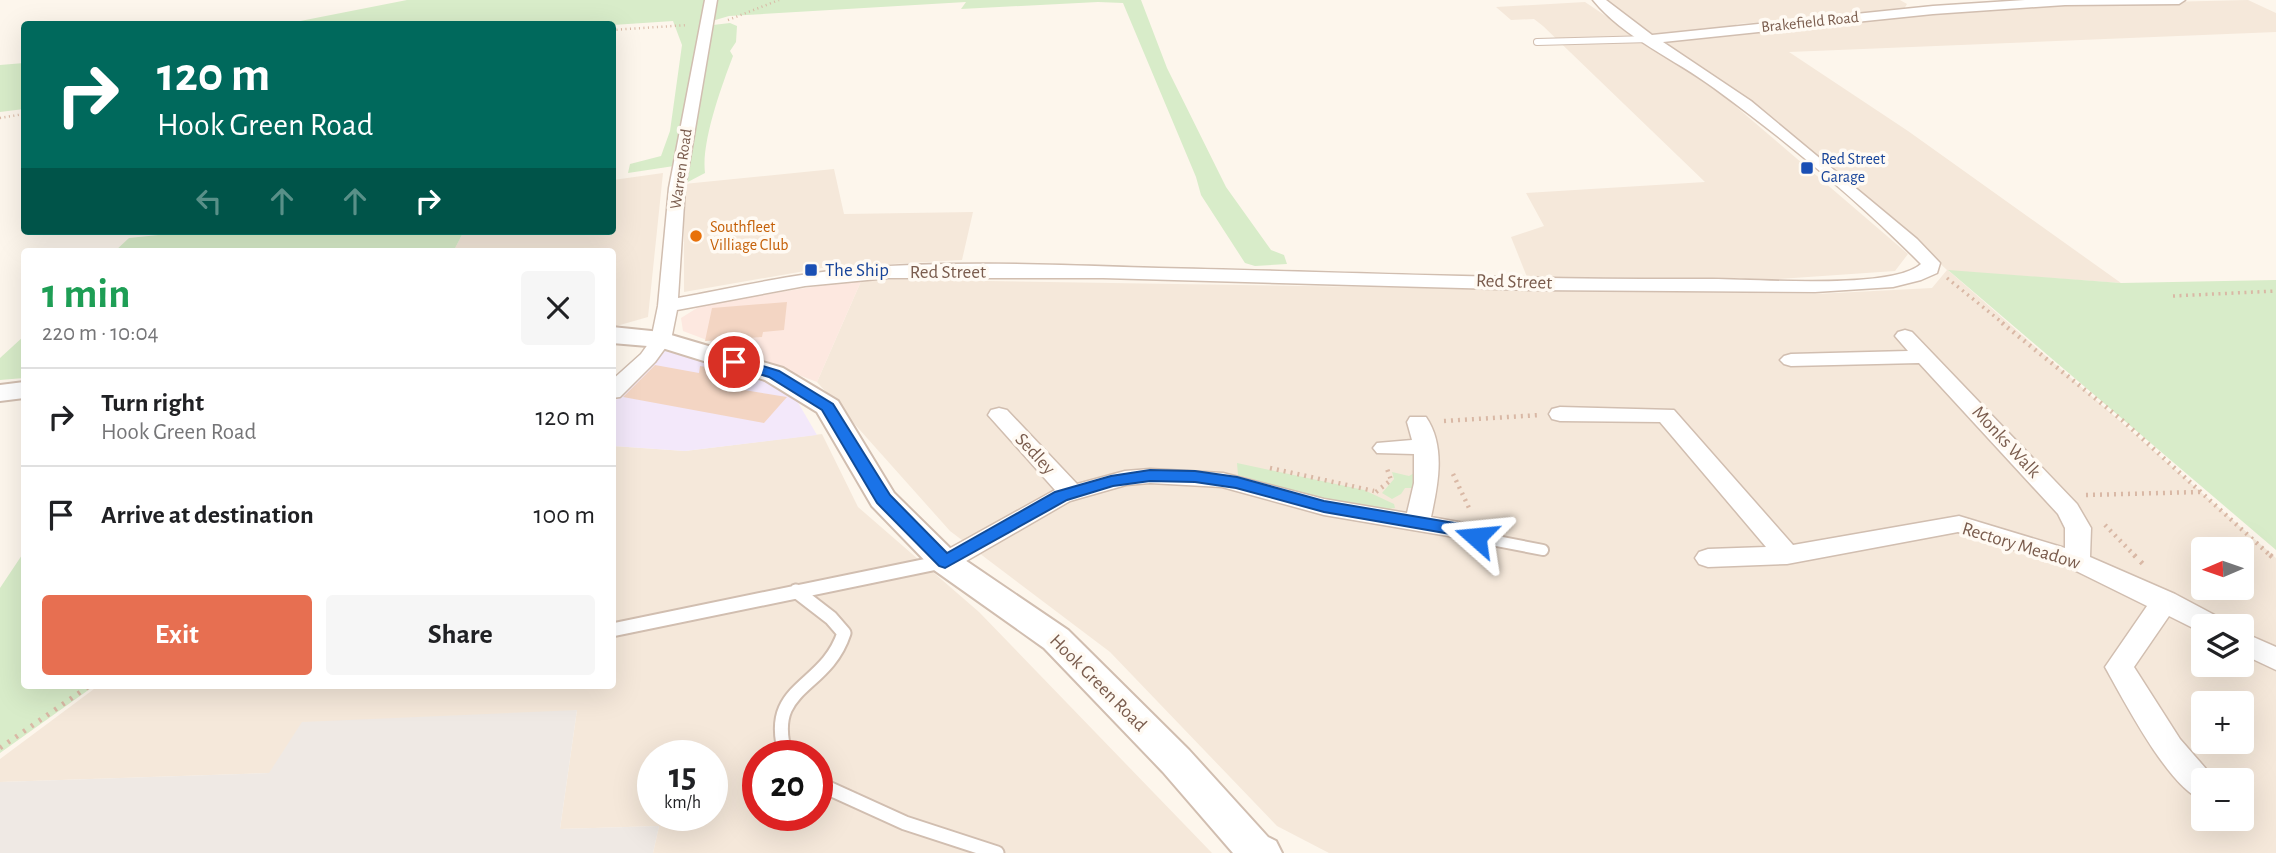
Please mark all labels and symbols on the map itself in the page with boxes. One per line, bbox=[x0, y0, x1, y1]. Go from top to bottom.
street label: Brakefield Road bbox=[1760, 9, 1860, 35]
street label: Warren Road bbox=[667, 128, 695, 210]
place label: Red Street Garage bbox=[1821, 151, 1885, 185]
marker: Red Street Garage bbox=[1799, 160, 1815, 176]
place label: Southfleet Villiage Club bbox=[710, 219, 789, 253]
marker: Southfleet Villiage Club bbox=[688, 228, 704, 244]
place label: The Ship bbox=[825, 261, 889, 280]
marker: The Ship bbox=[803, 262, 819, 278]
street label: Red Street bbox=[910, 263, 986, 282]
street label: Red Street bbox=[1476, 271, 1552, 293]
pin bbox=[704, 332, 764, 392]
street label: Monks Walk bbox=[1968, 402, 2044, 482]
street label: Sedley bbox=[1011, 430, 1059, 478]
position arrow bbox=[1439, 500, 1513, 574]
street label: Rectory Meadow bbox=[1960, 519, 2082, 573]
north arrow bbox=[2191, 537, 2254, 600]
street label: Hook Green Road bbox=[1046, 631, 1150, 735]
speed limit sign: 20 bbox=[742, 740, 833, 831]

